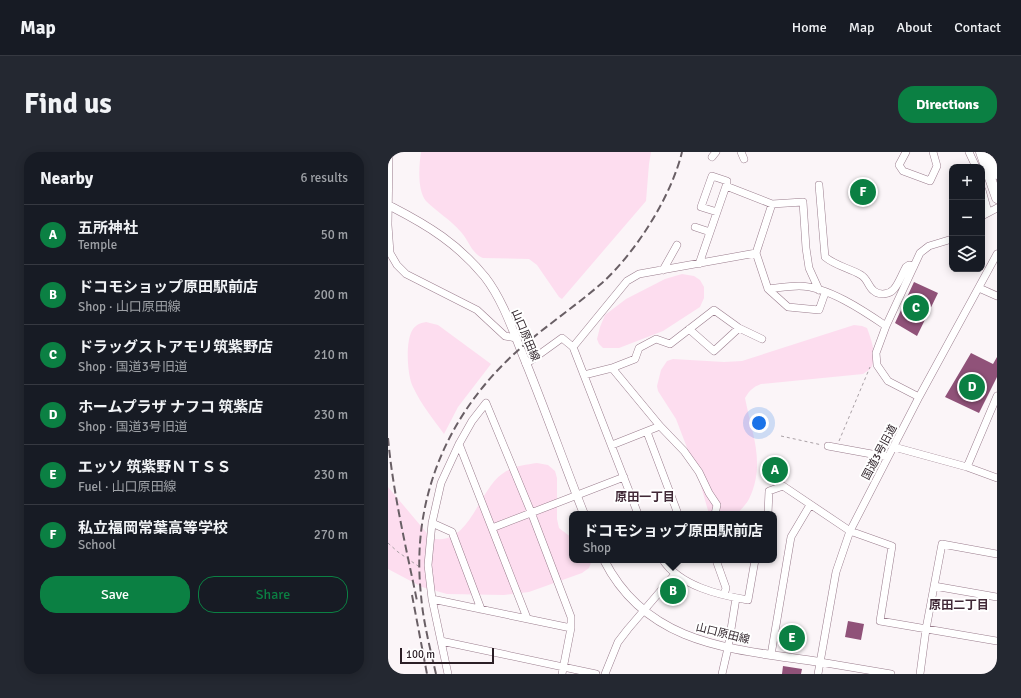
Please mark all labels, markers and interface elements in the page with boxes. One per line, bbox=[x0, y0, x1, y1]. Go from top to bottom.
text: Map bbox=[20, 16, 56, 40]
text: Home bbox=[792, 19, 827, 36]
text: Map bbox=[849, 19, 874, 36]
text: About bbox=[896, 19, 932, 36]
text: Contact bbox=[954, 19, 1001, 36]
button: Directions bbox=[898, 86, 997, 123]
text: Find us bbox=[24, 87, 112, 121]
map controls bbox=[949, 164, 985, 272]
button: + bbox=[949, 164, 985, 200]
text: Nearby bbox=[40, 168, 93, 189]
text: 6 results bbox=[300, 170, 348, 186]
pin: F bbox=[850, 177, 876, 207]
button: − bbox=[949, 200, 985, 236]
text: 五所神社 bbox=[78, 219, 138, 237]
text: A bbox=[49, 227, 57, 243]
text: 50 m bbox=[321, 227, 348, 243]
button: layers bbox=[949, 236, 985, 272]
text: Temple bbox=[78, 237, 117, 253]
text: ドコモショップ原田駅前店 bbox=[78, 278, 258, 296]
text: B bbox=[49, 287, 57, 303]
text: 200 m bbox=[314, 287, 348, 303]
pin: C bbox=[903, 293, 929, 323]
text: Shop · 山口原田線 bbox=[78, 299, 181, 315]
street label: 山口原田線 bbox=[509, 307, 542, 363]
text: ドラッグストアモリ筑紫野店 bbox=[78, 338, 273, 356]
text: C bbox=[49, 347, 57, 363]
text: 210 m bbox=[314, 347, 348, 363]
text: Shop · 国道3号旧道 bbox=[78, 359, 188, 375]
pin: D bbox=[959, 372, 985, 402]
text: ホームプラザ ナフコ 筑紫店 bbox=[78, 398, 263, 416]
text: D bbox=[49, 407, 57, 423]
text: 230 m bbox=[314, 407, 348, 423]
your location bbox=[749, 413, 769, 433]
text: Shop · 国道3号旧道 bbox=[78, 419, 188, 435]
street label: 国道3号旧道 bbox=[859, 422, 899, 482]
pin: A bbox=[762, 455, 788, 485]
text: エッソ 筑紫野ＮＴＳＳ bbox=[78, 458, 231, 476]
text: E bbox=[49, 467, 57, 483]
text: 230 m bbox=[314, 467, 348, 483]
text: Fuel · 山口原田線 bbox=[78, 479, 177, 495]
district label: 原田一丁目 bbox=[615, 490, 675, 505]
popup bbox=[569, 511, 777, 563]
text: 私立福岡常葉高等学校 bbox=[78, 519, 228, 537]
text: ドコモショップ原田駅前店 bbox=[583, 522, 763, 540]
text: F bbox=[50, 527, 56, 543]
text: 270 m bbox=[314, 527, 348, 543]
text: School bbox=[78, 537, 116, 553]
text: Shop bbox=[583, 540, 611, 556]
button: Save bbox=[40, 576, 190, 613]
button: Share bbox=[198, 576, 348, 613]
pin: B bbox=[660, 576, 686, 606]
district label: 原田二丁目 bbox=[929, 598, 989, 613]
street label: 山口原田線 bbox=[695, 621, 751, 646]
pin: E bbox=[779, 623, 805, 653]
scale bar bbox=[400, 646, 494, 665]
text: 100 m bbox=[406, 648, 435, 661]

